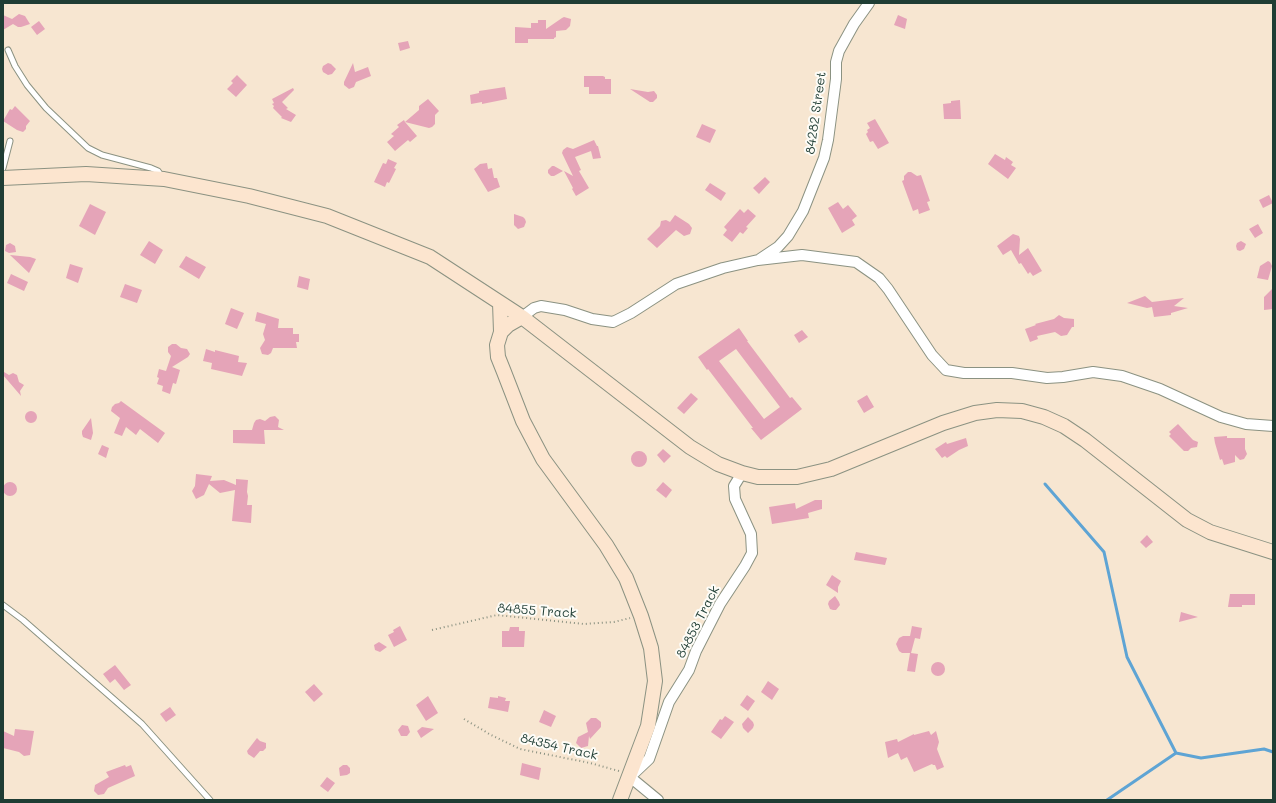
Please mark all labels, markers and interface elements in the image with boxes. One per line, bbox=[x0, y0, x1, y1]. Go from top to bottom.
street label: 84282 Street bbox=[802, 71, 830, 155]
street label: 84853 Track bbox=[673, 583, 723, 661]
street label: 84855 Track bbox=[497, 600, 577, 622]
street label: 84354 Track bbox=[519, 731, 599, 763]

